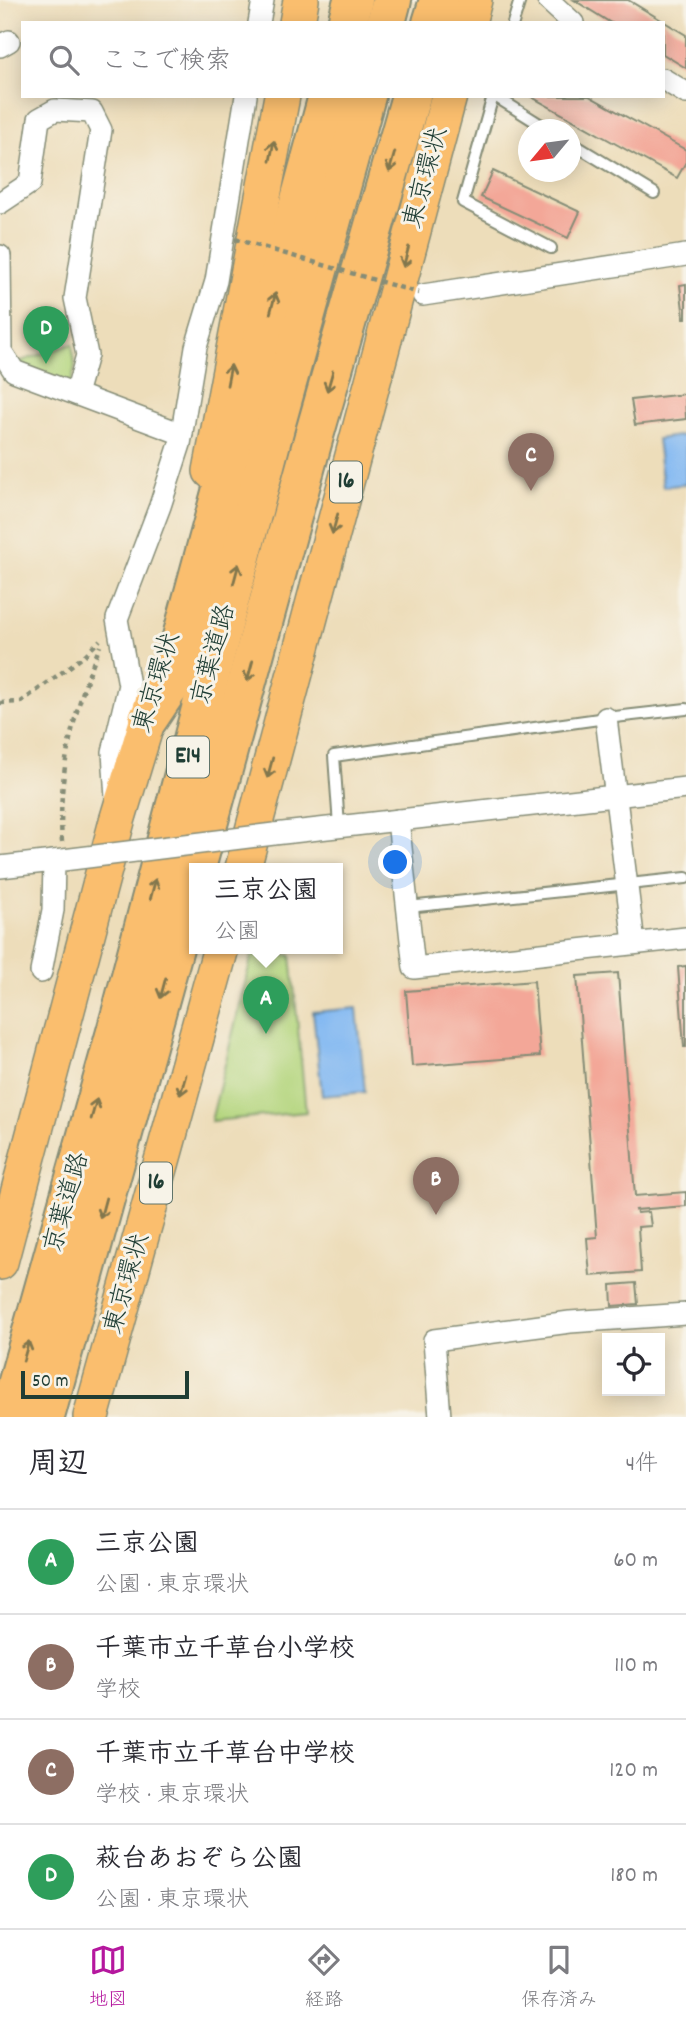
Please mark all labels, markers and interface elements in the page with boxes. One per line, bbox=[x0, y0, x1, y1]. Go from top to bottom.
search box bbox=[21, 21, 665, 98]
icon: search bbox=[45, 41, 83, 79]
text: ここで検索 bbox=[101, 44, 231, 81]
north arrow bbox=[518, 119, 581, 182]
street label: 東京環状 bbox=[396, 123, 458, 233]
one-way arrow bbox=[265, 140, 279, 163]
one-way arrow bbox=[385, 151, 398, 173]
one-way arrow bbox=[399, 245, 412, 268]
one-way arrow bbox=[268, 293, 281, 315]
pin: D bbox=[23, 306, 69, 364]
one-way arrow bbox=[223, 364, 236, 387]
one-way arrow bbox=[323, 369, 336, 391]
pin: C bbox=[508, 433, 554, 491]
road number: 16 bbox=[330, 462, 362, 503]
one-way arrow bbox=[328, 512, 341, 535]
one-way arrow bbox=[230, 563, 243, 586]
street label: 京葉道路 bbox=[184, 600, 246, 710]
street label: 東京環状 bbox=[125, 628, 191, 738]
one-way arrow bbox=[243, 659, 256, 682]
road number: E14 bbox=[167, 736, 209, 778]
one-way arrow bbox=[263, 756, 276, 778]
your location bbox=[378, 845, 412, 879]
popup bbox=[189, 863, 343, 954]
text: 三京公園 bbox=[214, 874, 318, 911]
one-way arrow bbox=[147, 878, 160, 901]
text: 公園 bbox=[214, 917, 260, 950]
pin: A bbox=[243, 976, 289, 1034]
one-way arrow bbox=[156, 977, 169, 999]
one-way arrow bbox=[176, 1073, 189, 1096]
one-way arrow bbox=[88, 1098, 101, 1120]
street label: 京葉道路 bbox=[36, 1148, 100, 1258]
pin: B bbox=[413, 1157, 459, 1215]
road number: 16 bbox=[140, 1162, 172, 1204]
one-way arrow bbox=[96, 1196, 109, 1218]
street label: 東京環状 bbox=[96, 1229, 160, 1339]
map controls bbox=[602, 1333, 665, 1396]
button: locate bbox=[602, 1333, 665, 1396]
one-way arrow bbox=[21, 1340, 34, 1362]
scale bar bbox=[21, 1368, 189, 1400]
text: 50 m bbox=[32, 1369, 69, 1396]
text: 周辺 bbox=[28, 1445, 88, 1488]
text: 4件 bbox=[625, 1449, 658, 1482]
text: 三京公園 bbox=[95, 1527, 199, 1564]
text: A bbox=[45, 1545, 57, 1578]
text: 60 m bbox=[613, 1545, 658, 1578]
text: 公園 · 東京環状 bbox=[95, 1570, 249, 1603]
text: 千葉市立千草台小学校 bbox=[95, 1632, 355, 1669]
text: B bbox=[46, 1650, 56, 1683]
text: 110 m bbox=[614, 1650, 658, 1683]
text: 学校 bbox=[95, 1675, 141, 1708]
text: 千葉市立千草台中学校 bbox=[95, 1737, 355, 1774]
text: C bbox=[45, 1755, 57, 1788]
text: 120 m bbox=[609, 1755, 658, 1788]
text: 学校 · 東京環状 bbox=[95, 1780, 249, 1813]
text: 萩台あおぞら公園 bbox=[95, 1842, 303, 1879]
text: D bbox=[45, 1860, 57, 1893]
text: 180 m bbox=[610, 1860, 658, 1893]
text: 公園 · 東京環状 bbox=[95, 1885, 249, 1918]
tab: 地図 bbox=[89, 1941, 127, 2015]
tab: 経路 bbox=[305, 1941, 343, 2015]
tab: 保存済み bbox=[521, 1941, 597, 2015]

